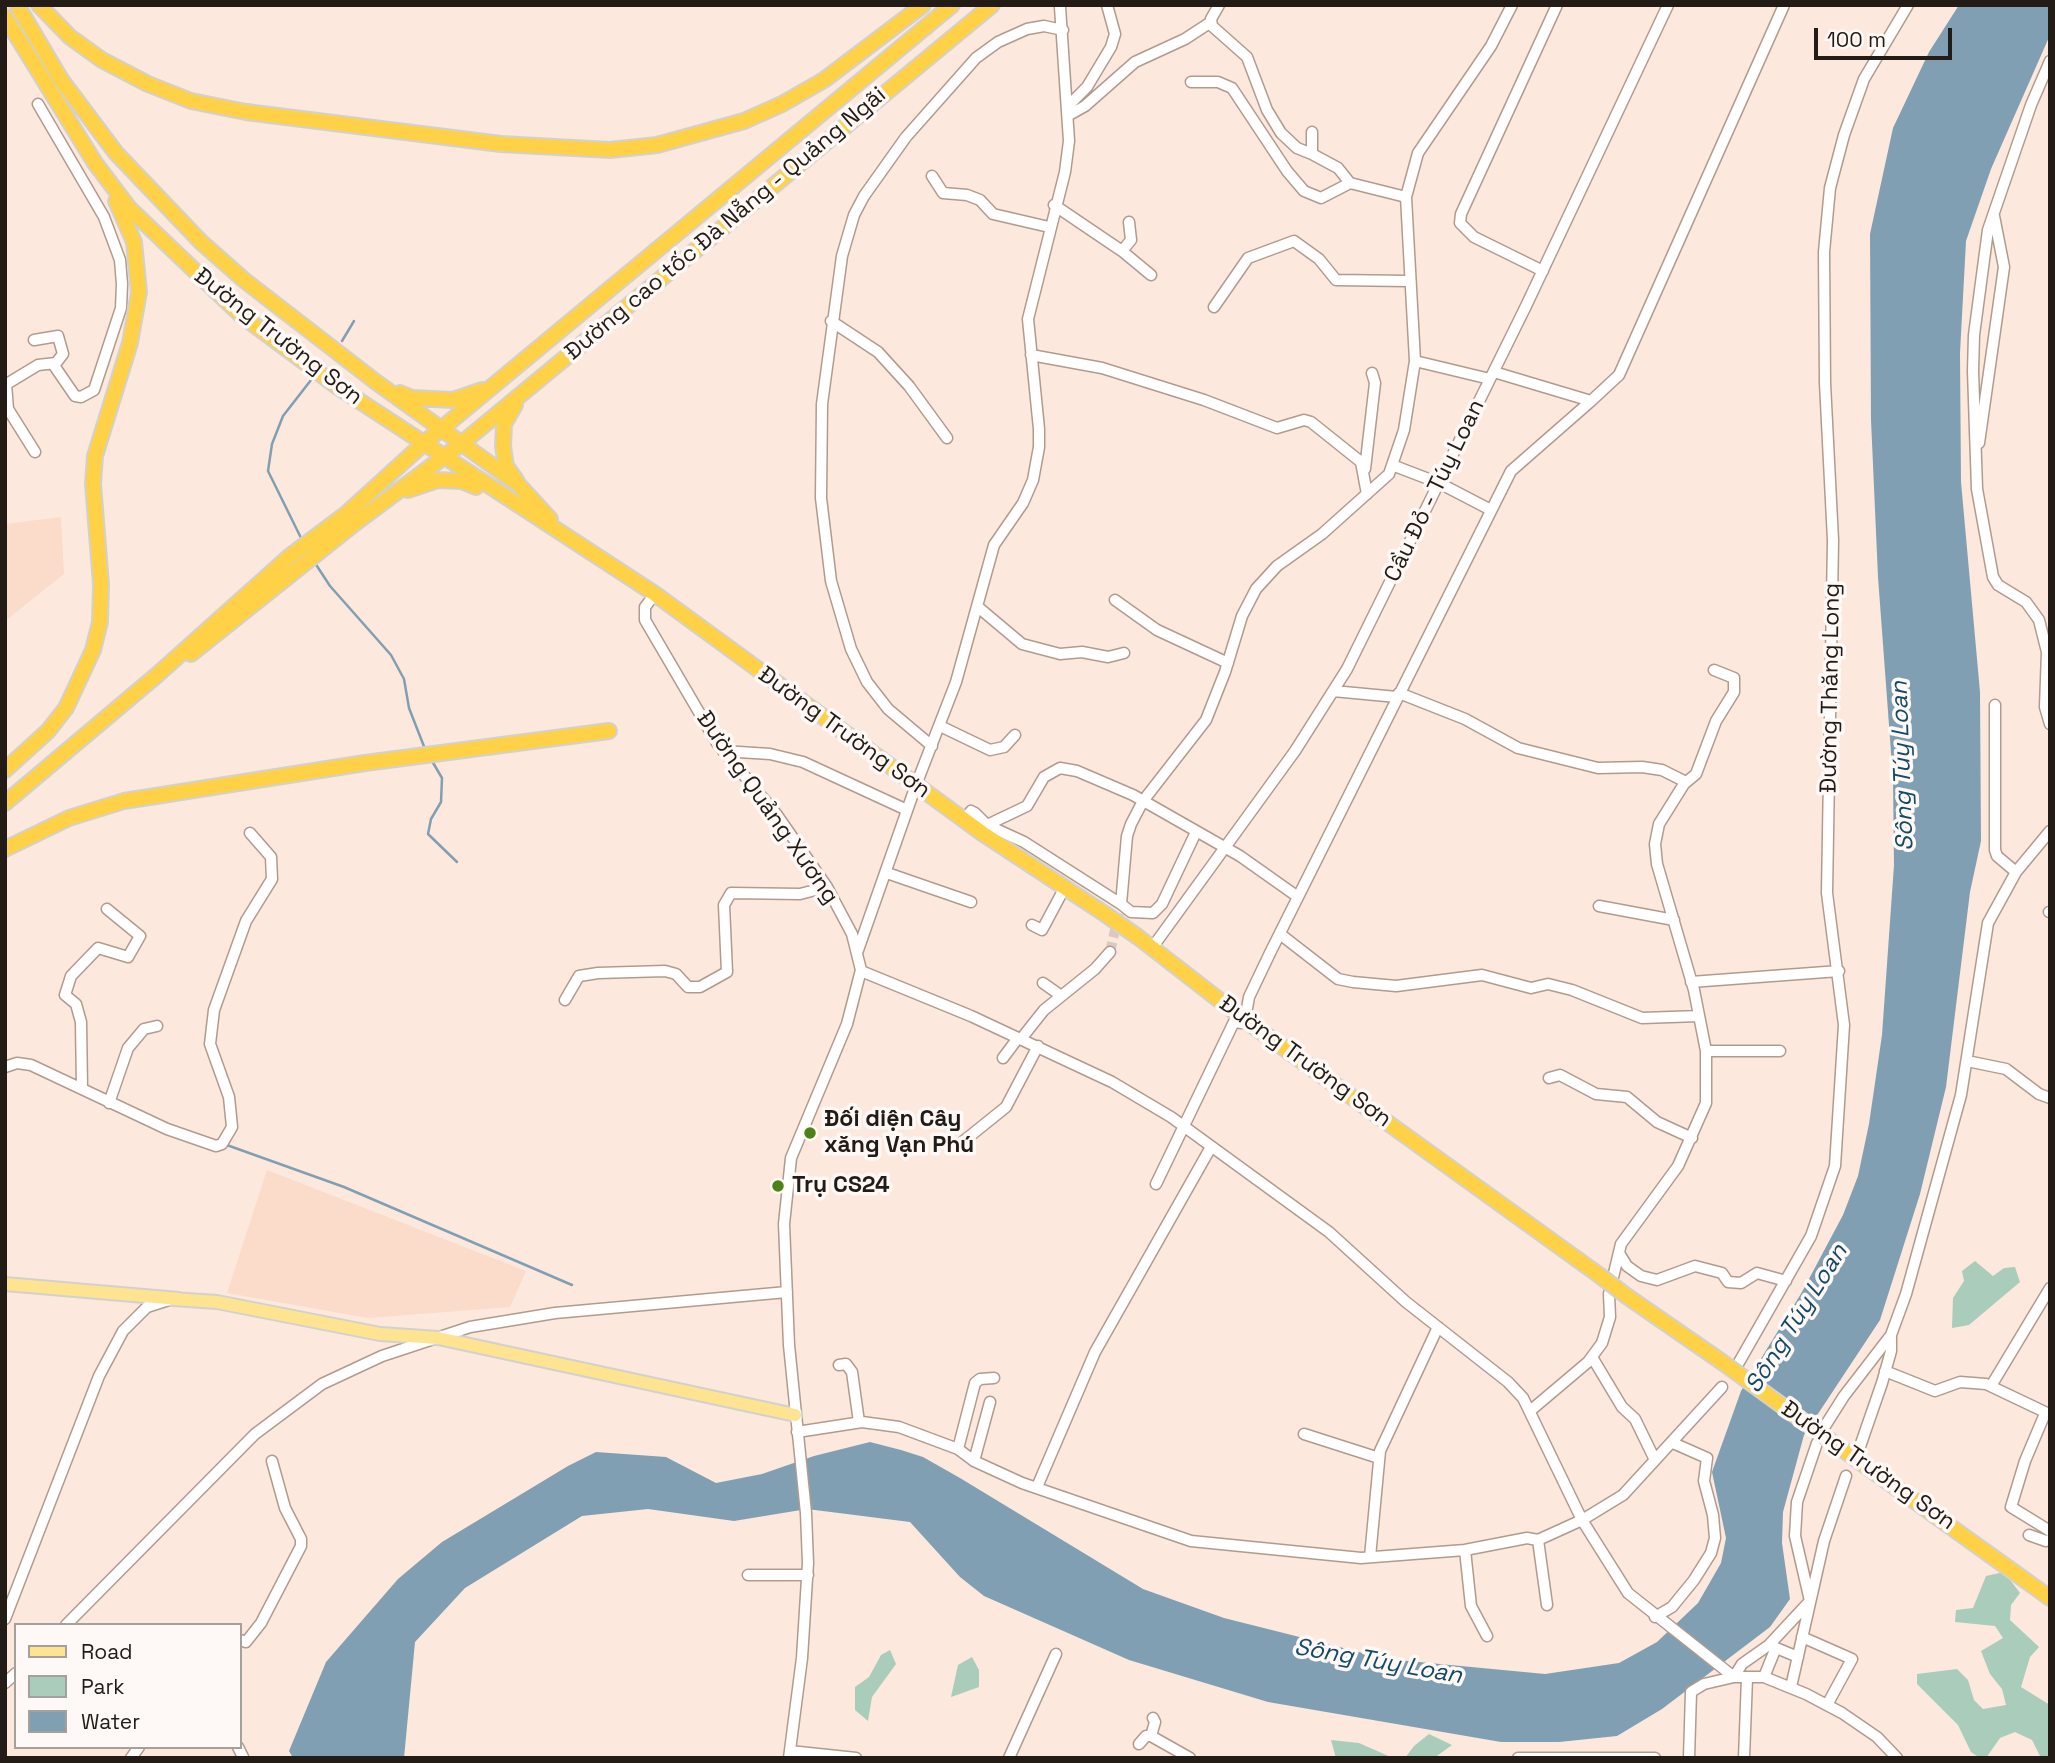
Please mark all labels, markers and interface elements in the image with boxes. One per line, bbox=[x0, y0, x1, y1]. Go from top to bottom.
scale bar bbox=[1817, 14, 1955, 58]
text: 100 m bbox=[1827, 26, 1886, 53]
street label: Đường cao tốc Đà Nẵng - Quảng Ngãi bbox=[560, 82, 892, 366]
street label: Đường Trường Sơn bbox=[188, 263, 368, 411]
street label: Cầu Đỏ - Túy Loan bbox=[1379, 395, 1491, 587]
street label: Đường Thăng Long bbox=[1815, 583, 1847, 793]
street label: Đường Trường Sơn bbox=[752, 661, 936, 805]
water label: Sông Túy Loan bbox=[1886, 681, 1920, 851]
street label: Đường Quảng Xương bbox=[690, 706, 844, 910]
street label: Đường Trường Sơn bbox=[1213, 990, 1397, 1134]
place label: Đối diện Cây xăng Vạn Phú bbox=[824, 1106, 974, 1160]
marker: Đối diện Cây xăng Vạn Phú bbox=[802, 1125, 818, 1141]
place label: Trụ CS24 bbox=[792, 1172, 890, 1200]
marker: Trụ CS24 bbox=[770, 1178, 786, 1194]
water label: Sông Túy Loan bbox=[1740, 1239, 1854, 1399]
street label: Đường Trường Sơn bbox=[1776, 1396, 1960, 1536]
legend bbox=[14, 1623, 242, 1749]
water label: Sông Túy Loan bbox=[1292, 1633, 1464, 1691]
text: Road bbox=[81, 1638, 133, 1665]
text: Park bbox=[81, 1673, 125, 1700]
text: Water bbox=[81, 1708, 140, 1735]

